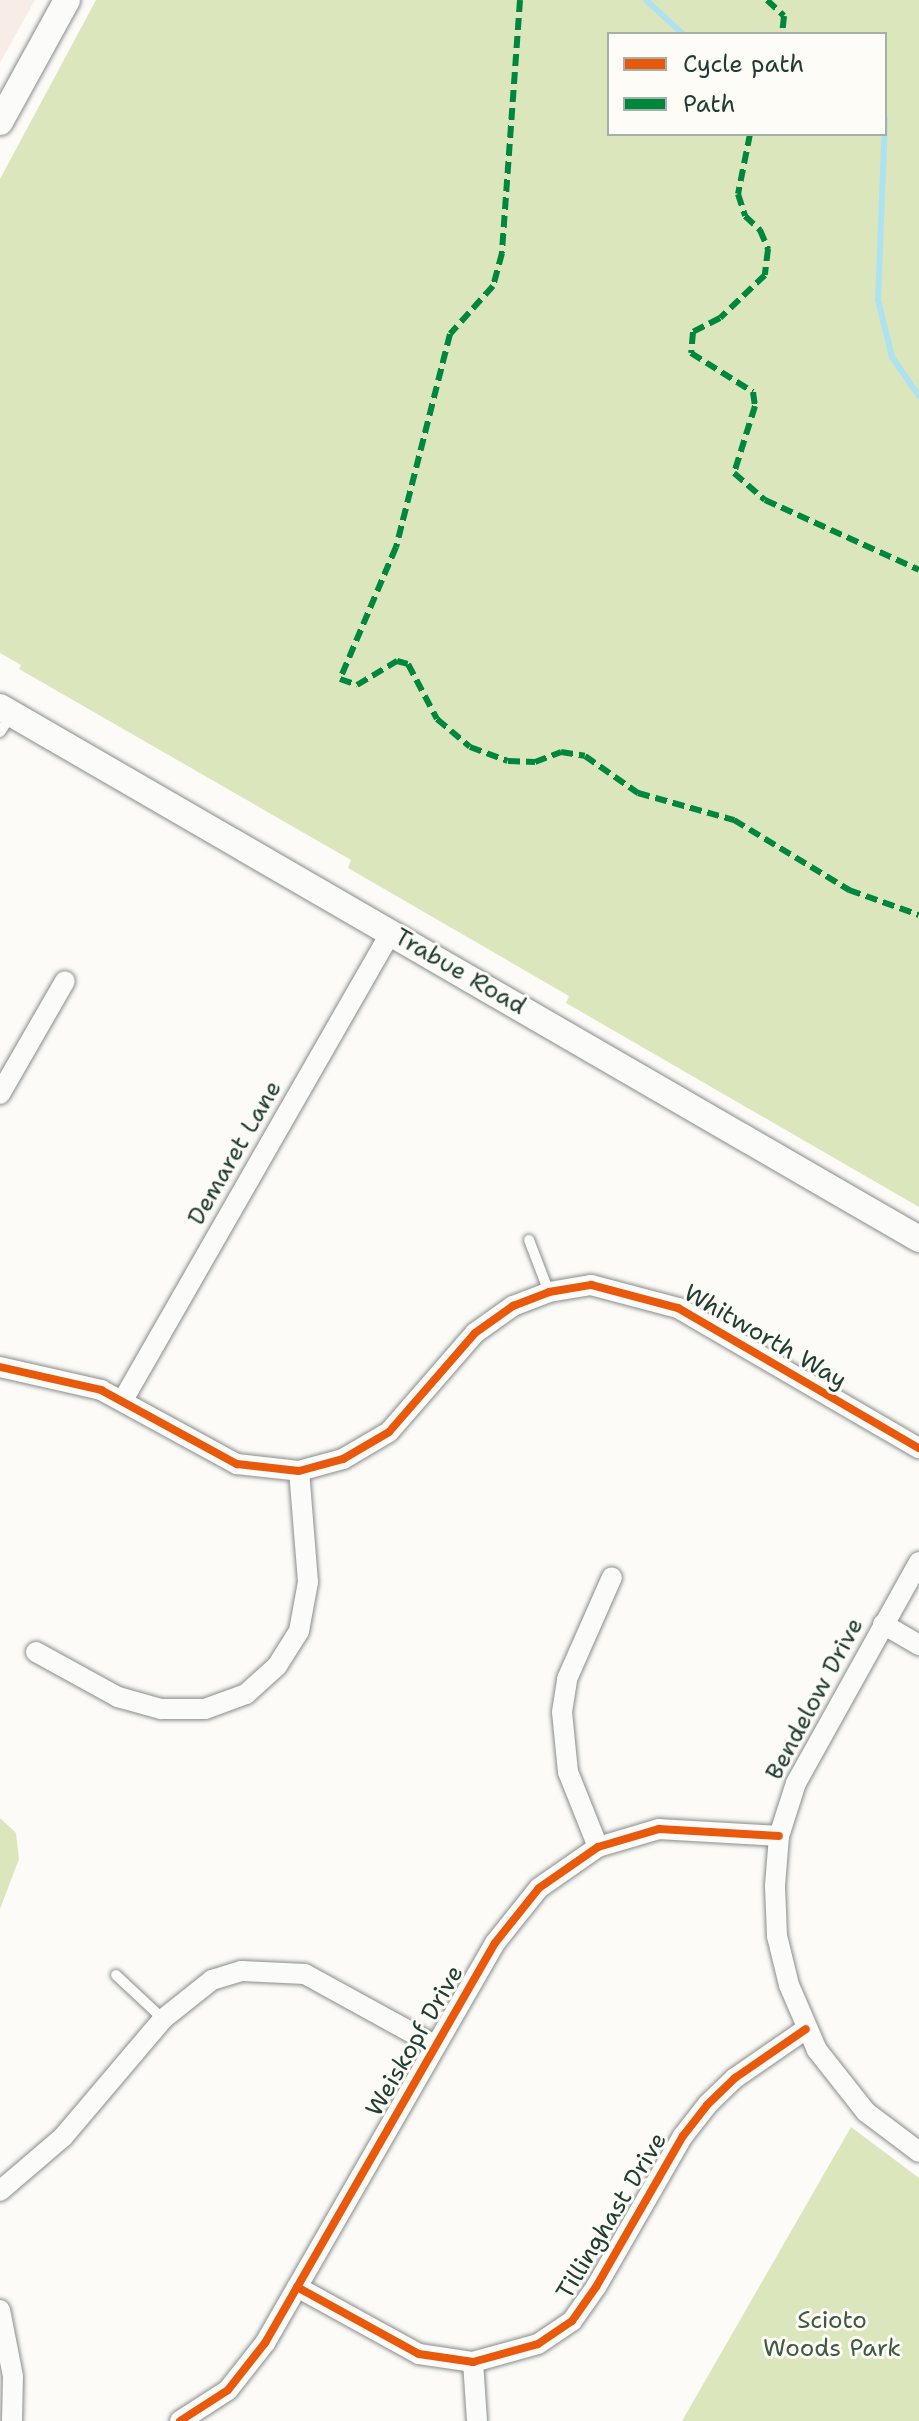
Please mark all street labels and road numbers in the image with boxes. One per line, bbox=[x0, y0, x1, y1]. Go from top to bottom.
street label: Trabue Road bbox=[389, 923, 531, 1021]
street label: Demaret Lane bbox=[182, 1076, 288, 1230]
street label: Whitworth Way bbox=[678, 1279, 852, 1395]
street label: Bendelow Drive bbox=[760, 1613, 870, 1785]
street label: Weiskopf Drive bbox=[360, 1960, 470, 2122]
street label: Tillinghast Drive bbox=[551, 2127, 673, 2305]

